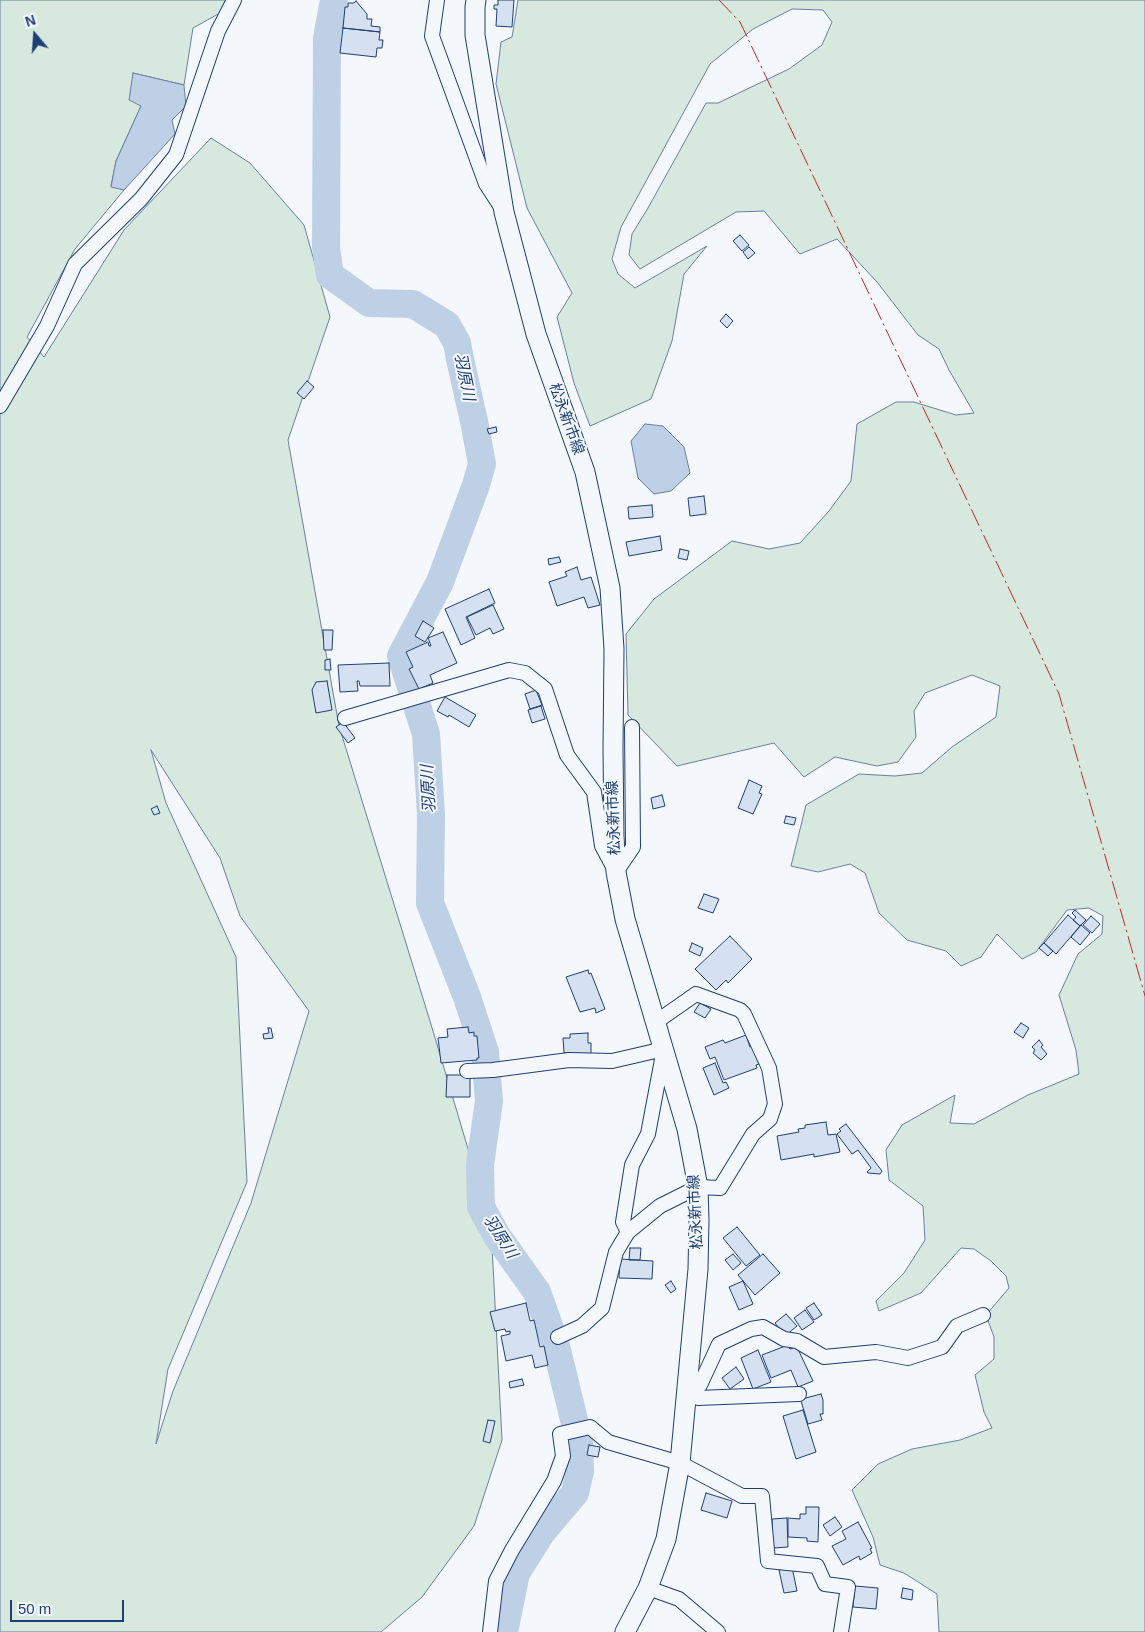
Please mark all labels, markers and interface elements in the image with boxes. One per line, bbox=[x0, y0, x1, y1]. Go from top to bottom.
north arrow bbox=[10, 10, 60, 60]
text: N bbox=[23, 12, 38, 30]
water label: 羽原川 bbox=[450, 352, 478, 402]
street label: 松永新市線 bbox=[545, 381, 587, 457]
water label: 羽原川 bbox=[418, 765, 440, 813]
street label: 松永新市線 bbox=[604, 780, 624, 856]
street label: 松永新市線 bbox=[685, 1174, 707, 1250]
water label: 羽原川 bbox=[479, 1212, 521, 1262]
scale bar bbox=[12, 1590, 126, 1622]
text: 50 m bbox=[18, 1600, 51, 1617]

